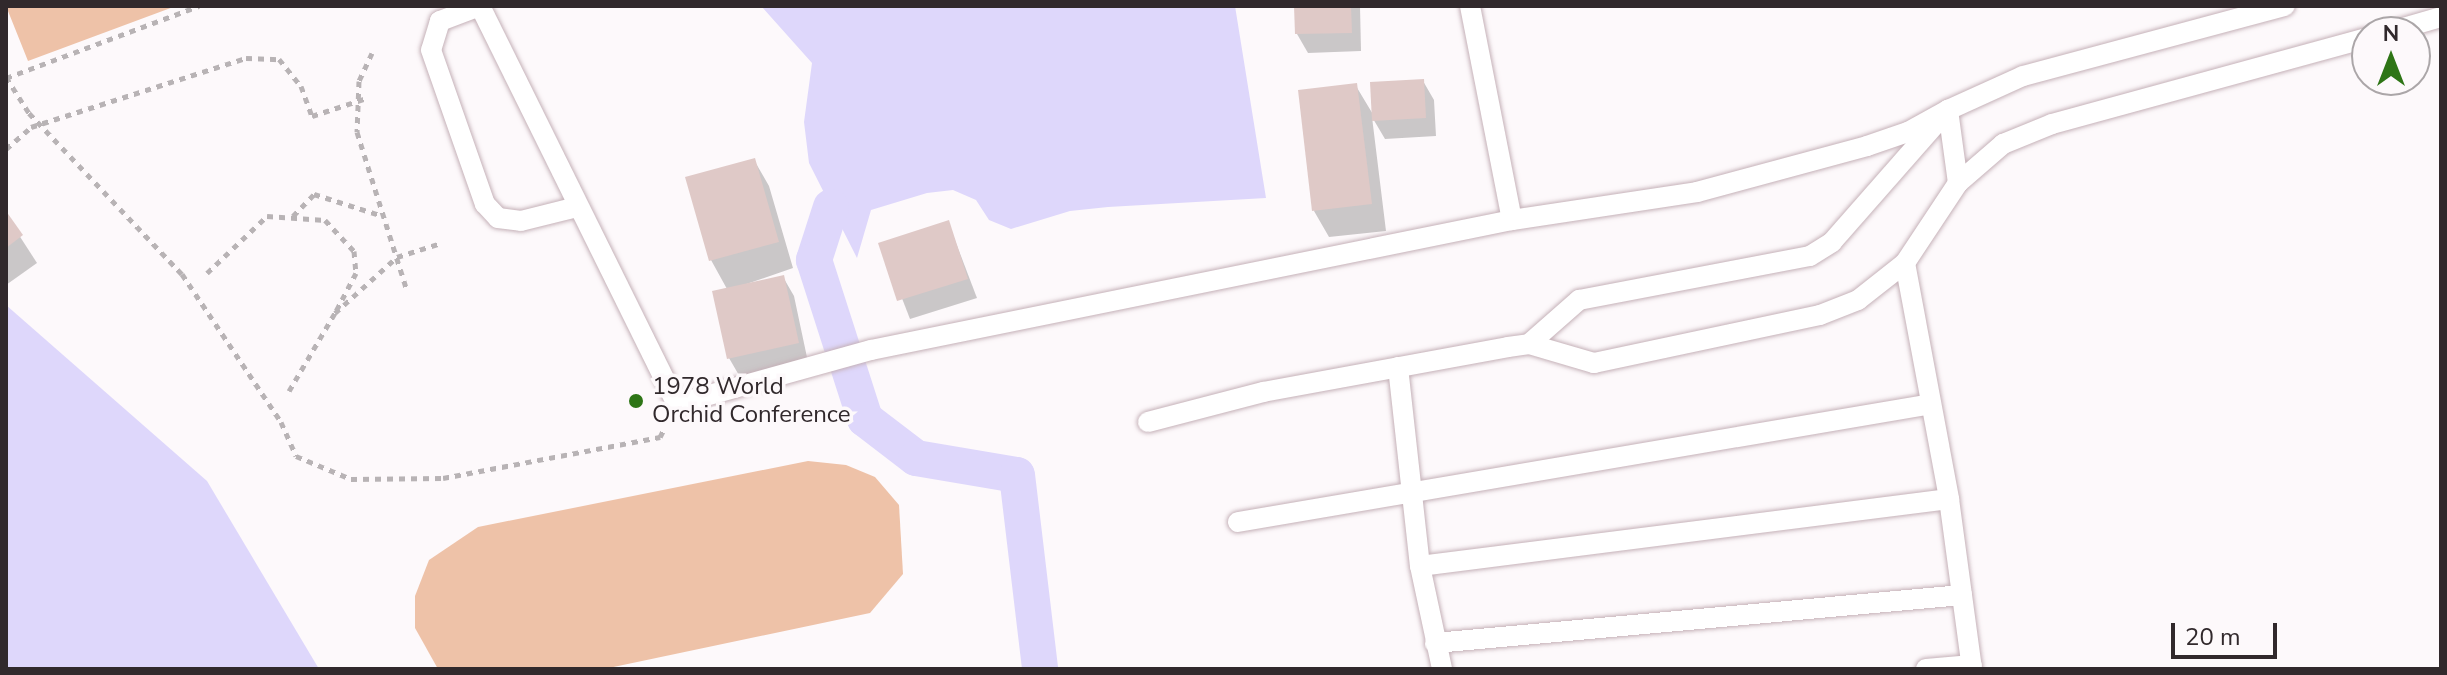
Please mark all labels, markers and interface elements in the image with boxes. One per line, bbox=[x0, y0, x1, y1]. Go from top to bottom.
north arrow bbox=[2351, 16, 2431, 96]
text: N bbox=[2383, 19, 2399, 49]
place label: 1978 World Orchid Conference bbox=[652, 373, 851, 429]
marker: 1978 World Orchid Conference bbox=[627, 392, 645, 410]
scale bar bbox=[2175, 607, 2281, 657]
text: 20 m bbox=[2185, 621, 2241, 653]

